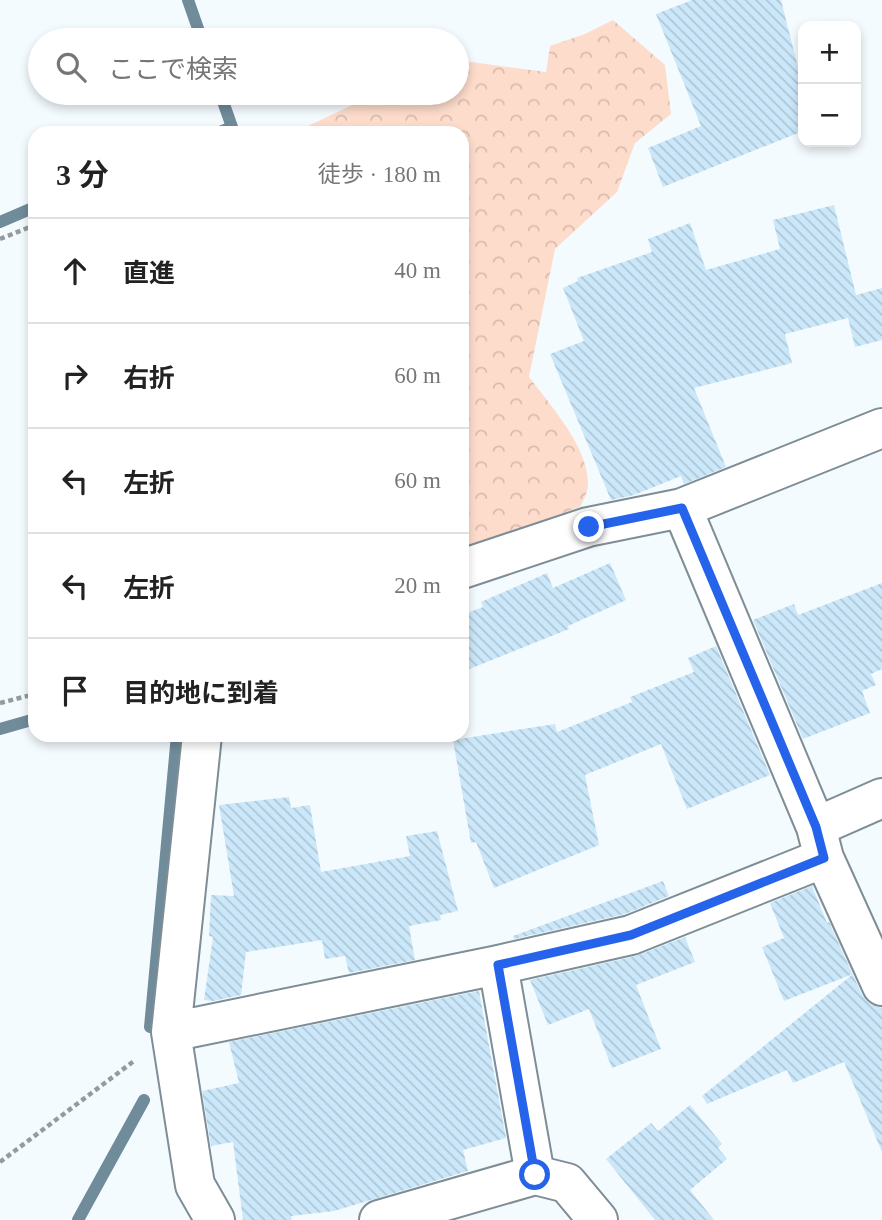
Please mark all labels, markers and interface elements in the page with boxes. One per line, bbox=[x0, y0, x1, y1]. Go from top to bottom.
map controls bbox=[798, 21, 861, 147]
button: + bbox=[798, 21, 861, 84]
search box bbox=[28, 28, 469, 105]
icon: search bbox=[52, 48, 90, 86]
text: ここで検索 bbox=[108, 55, 238, 84]
button: − bbox=[798, 84, 861, 147]
text: 3 分 bbox=[56, 158, 109, 191]
text: 徒歩 · 180 m bbox=[318, 162, 441, 187]
icon: ahead bbox=[56, 252, 94, 290]
text: 40 m bbox=[394, 258, 441, 283]
text: 直進 bbox=[123, 259, 175, 288]
icon: right bbox=[56, 357, 94, 395]
text: 60 m bbox=[394, 363, 441, 388]
text: 右折 bbox=[123, 364, 175, 393]
icon: left bbox=[56, 462, 94, 500]
text: 60 m bbox=[394, 468, 441, 493]
text: 左折 bbox=[123, 469, 175, 498]
route end bbox=[573, 511, 604, 542]
icon: left bbox=[56, 567, 94, 605]
text: 20 m bbox=[394, 573, 441, 598]
text: 左折 bbox=[123, 574, 175, 603]
icon: arrive bbox=[56, 672, 94, 710]
text: 目的地に到着 bbox=[123, 679, 279, 708]
route start bbox=[519, 1159, 550, 1190]

